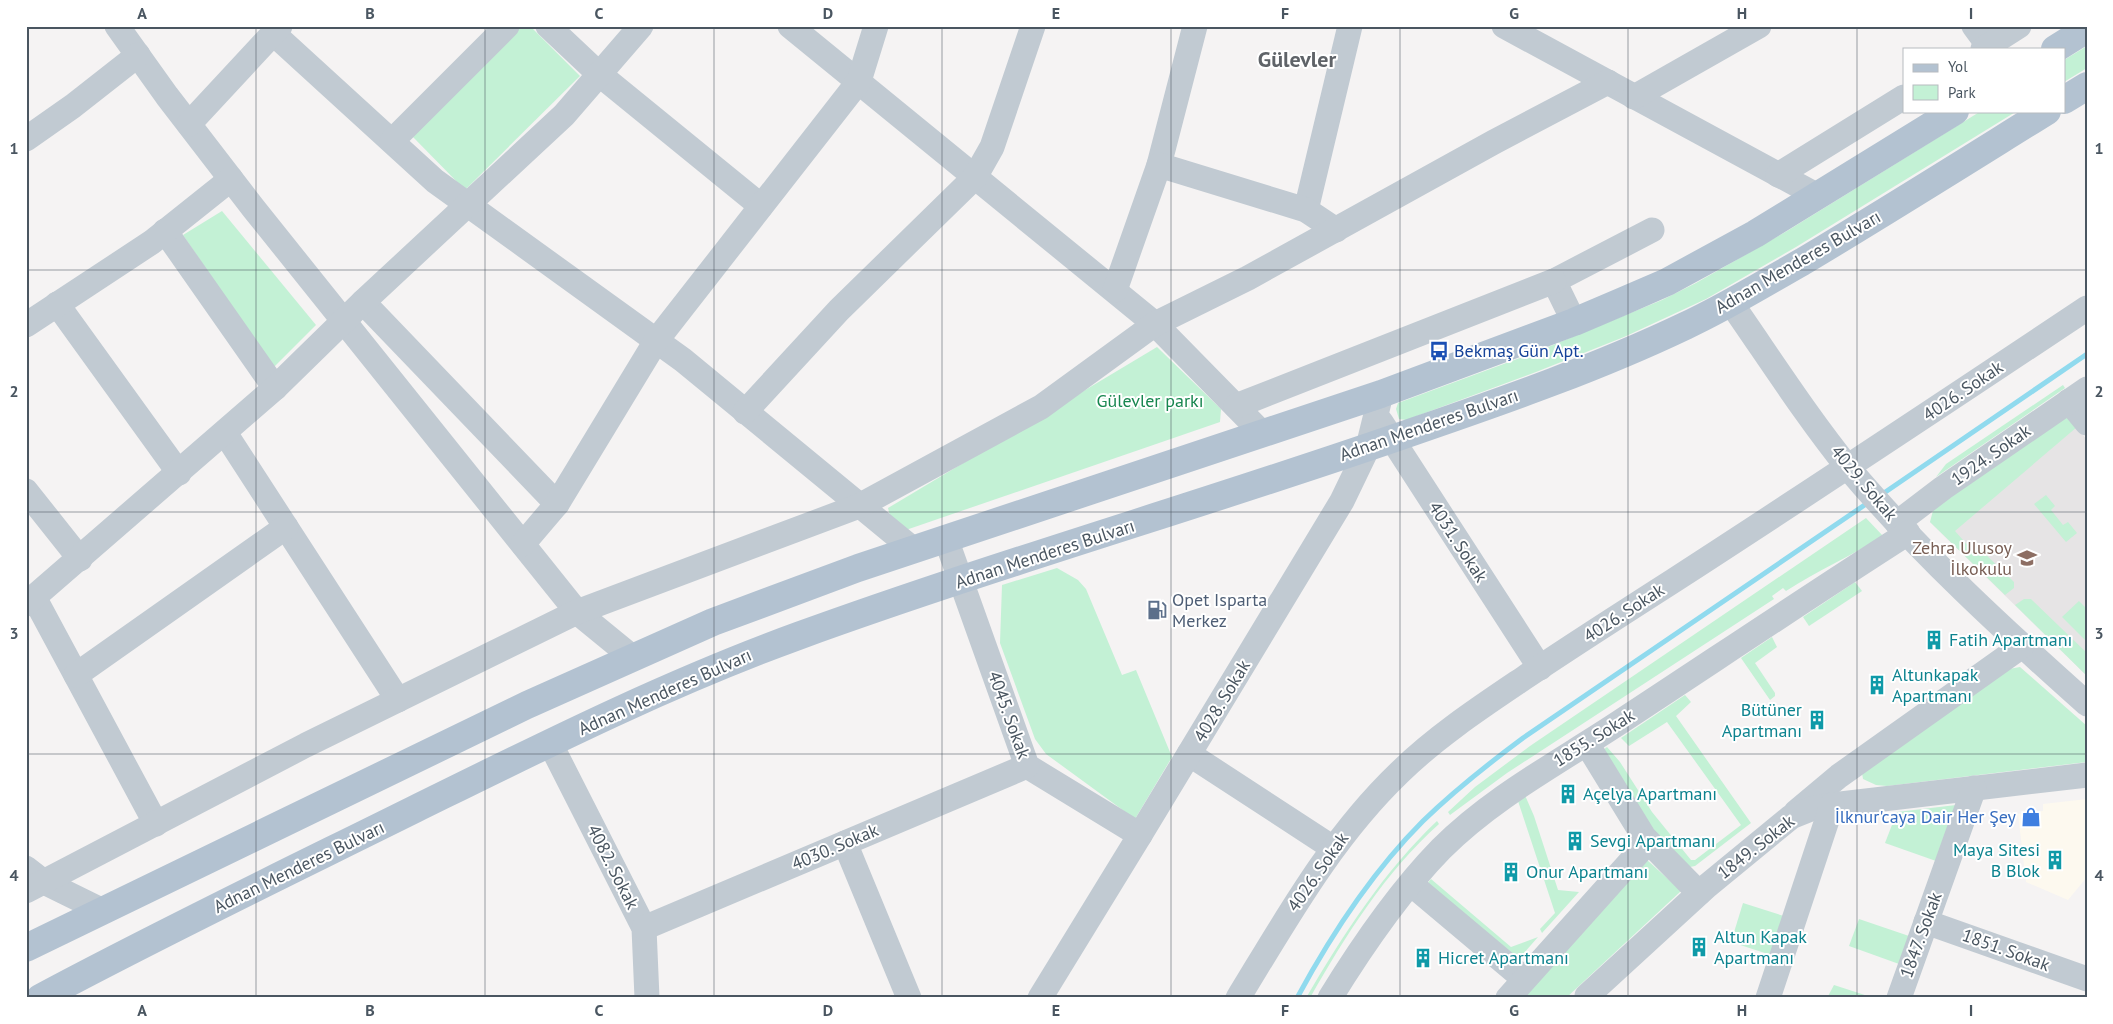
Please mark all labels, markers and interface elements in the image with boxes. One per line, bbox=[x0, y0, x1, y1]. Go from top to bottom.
text: A bbox=[137, 3, 147, 23]
text: B bbox=[365, 3, 375, 23]
text: C bbox=[595, 3, 604, 23]
text: D bbox=[823, 3, 833, 23]
text: E bbox=[1052, 3, 1060, 23]
text: F bbox=[1281, 3, 1289, 23]
text: G bbox=[1509, 3, 1519, 23]
text: H bbox=[1737, 3, 1747, 23]
text: I bbox=[1969, 3, 1973, 23]
district label: Gülevler bbox=[1258, 45, 1336, 73]
legend bbox=[1903, 48, 2066, 112]
text: Yol bbox=[1948, 57, 1968, 76]
text: Park bbox=[1948, 83, 1976, 102]
text: 1 bbox=[9, 138, 19, 158]
text: 1 bbox=[2094, 138, 2104, 158]
street label: Adnan Menderes Bulvarı bbox=[1711, 205, 1885, 318]
place label: Bekmaş Gün Apt. bbox=[1454, 339, 1584, 362]
bus stop icon: Bekmaş Gün Apt. bbox=[1428, 340, 1450, 362]
street label: 4026. Sokak bbox=[1918, 355, 2008, 426]
text: 2 bbox=[9, 381, 19, 401]
text: 2 bbox=[2094, 381, 2104, 401]
street label: Adnan Menderes Bulvarı bbox=[1337, 383, 1521, 466]
park label: Gülevler parkı bbox=[1097, 389, 1203, 412]
street label: 1924. Sokak bbox=[1946, 419, 2035, 490]
street label: 4029. Sokak bbox=[1826, 440, 1903, 526]
street label: 4031. Sokak bbox=[1424, 497, 1493, 587]
street label: Adnan Menderes Bulvarı bbox=[952, 514, 1138, 593]
place label: Zehra Ulusoy İlkokulu bbox=[1912, 536, 2013, 580]
school or university icon: Zehra Ulusoy İlkokulu bbox=[2016, 547, 2038, 569]
street label: 4026. Sokak bbox=[1579, 578, 1669, 647]
place label: Opet Isparta Merkez bbox=[1172, 588, 1267, 632]
fuel station icon: Opet Isparta Merkez bbox=[1146, 599, 1168, 621]
text: 3 bbox=[9, 623, 19, 643]
text: 3 bbox=[2094, 623, 2104, 643]
place label: Fatih Apartmanı bbox=[1949, 628, 2072, 651]
building icon: Fatih Apartmanı bbox=[1923, 629, 1945, 651]
street label: Adnan Menderes Bulvarı bbox=[575, 643, 755, 740]
street label: 4028. Sokak bbox=[1188, 655, 1255, 746]
place label: Altunkapak Apartmanı bbox=[1892, 663, 1979, 707]
street label: 4045. Sokak bbox=[983, 668, 1036, 762]
building icon: Altunkapak Apartmanı bbox=[1866, 674, 1888, 696]
place label: Bütüner Apartmanı bbox=[1722, 698, 1802, 742]
street label: 1855. Sokak bbox=[1549, 703, 1639, 772]
building icon: Bütüner Apartmanı bbox=[1806, 709, 1828, 731]
place label: Açelya Apartmanı bbox=[1583, 782, 1717, 805]
building icon: Açelya Apartmanı bbox=[1557, 783, 1579, 805]
place label: İlknur'caya Dair Her Şey bbox=[1835, 805, 2017, 828]
shop icon: İlknur'caya Dair Her Şey bbox=[2020, 806, 2042, 828]
street label: 1849. Sokak bbox=[1712, 809, 1799, 884]
street label: Adnan Menderes Bulvarı bbox=[210, 815, 388, 918]
street label: 4030. Sokak bbox=[788, 818, 882, 875]
street label: 4082. Sokak bbox=[582, 821, 645, 913]
street label: 4026. Sokak bbox=[1282, 827, 1354, 916]
place label: Sevgi Apartmanı bbox=[1590, 829, 1716, 852]
building icon: Sevgi Apartmanı bbox=[1564, 830, 1586, 852]
place label: Maya Sitesi B Blok bbox=[1953, 838, 2040, 882]
building icon: Maya Sitesi B Blok bbox=[2044, 849, 2066, 871]
place label: Onur Apartmanı bbox=[1526, 860, 1648, 883]
building icon: Onur Apartmanı bbox=[1500, 861, 1522, 883]
text: 4 bbox=[9, 865, 19, 885]
text: 4 bbox=[2094, 865, 2104, 885]
street label: 1847. Sokak bbox=[1894, 888, 1947, 981]
street label: 1851. Sokak bbox=[1959, 923, 2054, 976]
place label: Altun Kapak Apartmanı bbox=[1714, 925, 1807, 969]
building icon: Altun Kapak Apartmanı bbox=[1688, 936, 1710, 958]
place label: Hicret Apartmanı bbox=[1438, 946, 1569, 969]
building icon: Hicret Apartmanı bbox=[1412, 947, 1434, 969]
text: A bbox=[137, 1000, 147, 1020]
text: B bbox=[365, 1000, 375, 1020]
text: C bbox=[595, 1000, 604, 1020]
text: D bbox=[823, 1000, 833, 1020]
text: E bbox=[1052, 1000, 1060, 1020]
text: F bbox=[1281, 1000, 1289, 1020]
text: G bbox=[1509, 1000, 1519, 1020]
text: H bbox=[1737, 1000, 1747, 1020]
text: I bbox=[1969, 1000, 1973, 1020]

